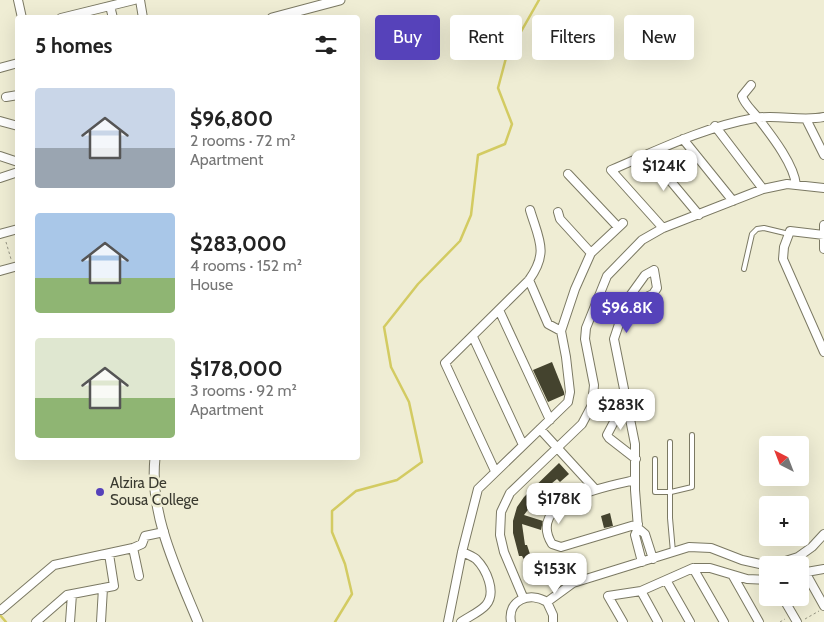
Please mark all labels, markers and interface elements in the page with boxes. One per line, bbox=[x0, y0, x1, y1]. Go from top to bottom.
chip: Buy bbox=[375, 15, 440, 60]
chip: Rent bbox=[450, 15, 522, 60]
chip: Filters bbox=[532, 15, 614, 60]
chip: New bbox=[624, 15, 694, 60]
icon: filters bbox=[312, 31, 340, 59]
text: 5 homes bbox=[35, 33, 113, 58]
text: $96,800 bbox=[190, 106, 273, 131]
icon: home bbox=[75, 108, 135, 168]
text: 2 rooms · 72 m² bbox=[190, 131, 295, 150]
text: Apartment bbox=[190, 150, 263, 169]
pin: $124K bbox=[629, 150, 699, 192]
text: $124K bbox=[642, 156, 686, 175]
text: $283,000 bbox=[190, 231, 286, 256]
icon: home bbox=[75, 233, 135, 293]
text: 4 rooms · 152 m² bbox=[190, 256, 302, 275]
text: House bbox=[190, 275, 233, 294]
pin: $96.8K bbox=[586, 292, 668, 334]
text: $96.8K bbox=[602, 298, 652, 317]
text: $178,000 bbox=[190, 356, 282, 381]
icon: home bbox=[75, 358, 135, 418]
text: 3 rooms · 92 m² bbox=[190, 381, 297, 400]
pin: $283K bbox=[586, 388, 656, 431]
text: $283K bbox=[598, 395, 644, 414]
text: Apartment bbox=[190, 400, 263, 419]
north arrow bbox=[759, 436, 809, 486]
map controls bbox=[759, 436, 809, 606]
place label: Alzira De Sousa College bbox=[110, 474, 199, 509]
pin: $178K bbox=[524, 482, 594, 525]
marker: Alzira De Sousa College bbox=[94, 486, 106, 498]
text: $178K bbox=[537, 489, 581, 508]
button: + bbox=[759, 496, 809, 546]
pin: $153K bbox=[520, 552, 590, 595]
button: − bbox=[759, 556, 809, 606]
text: $153K bbox=[534, 559, 576, 578]

